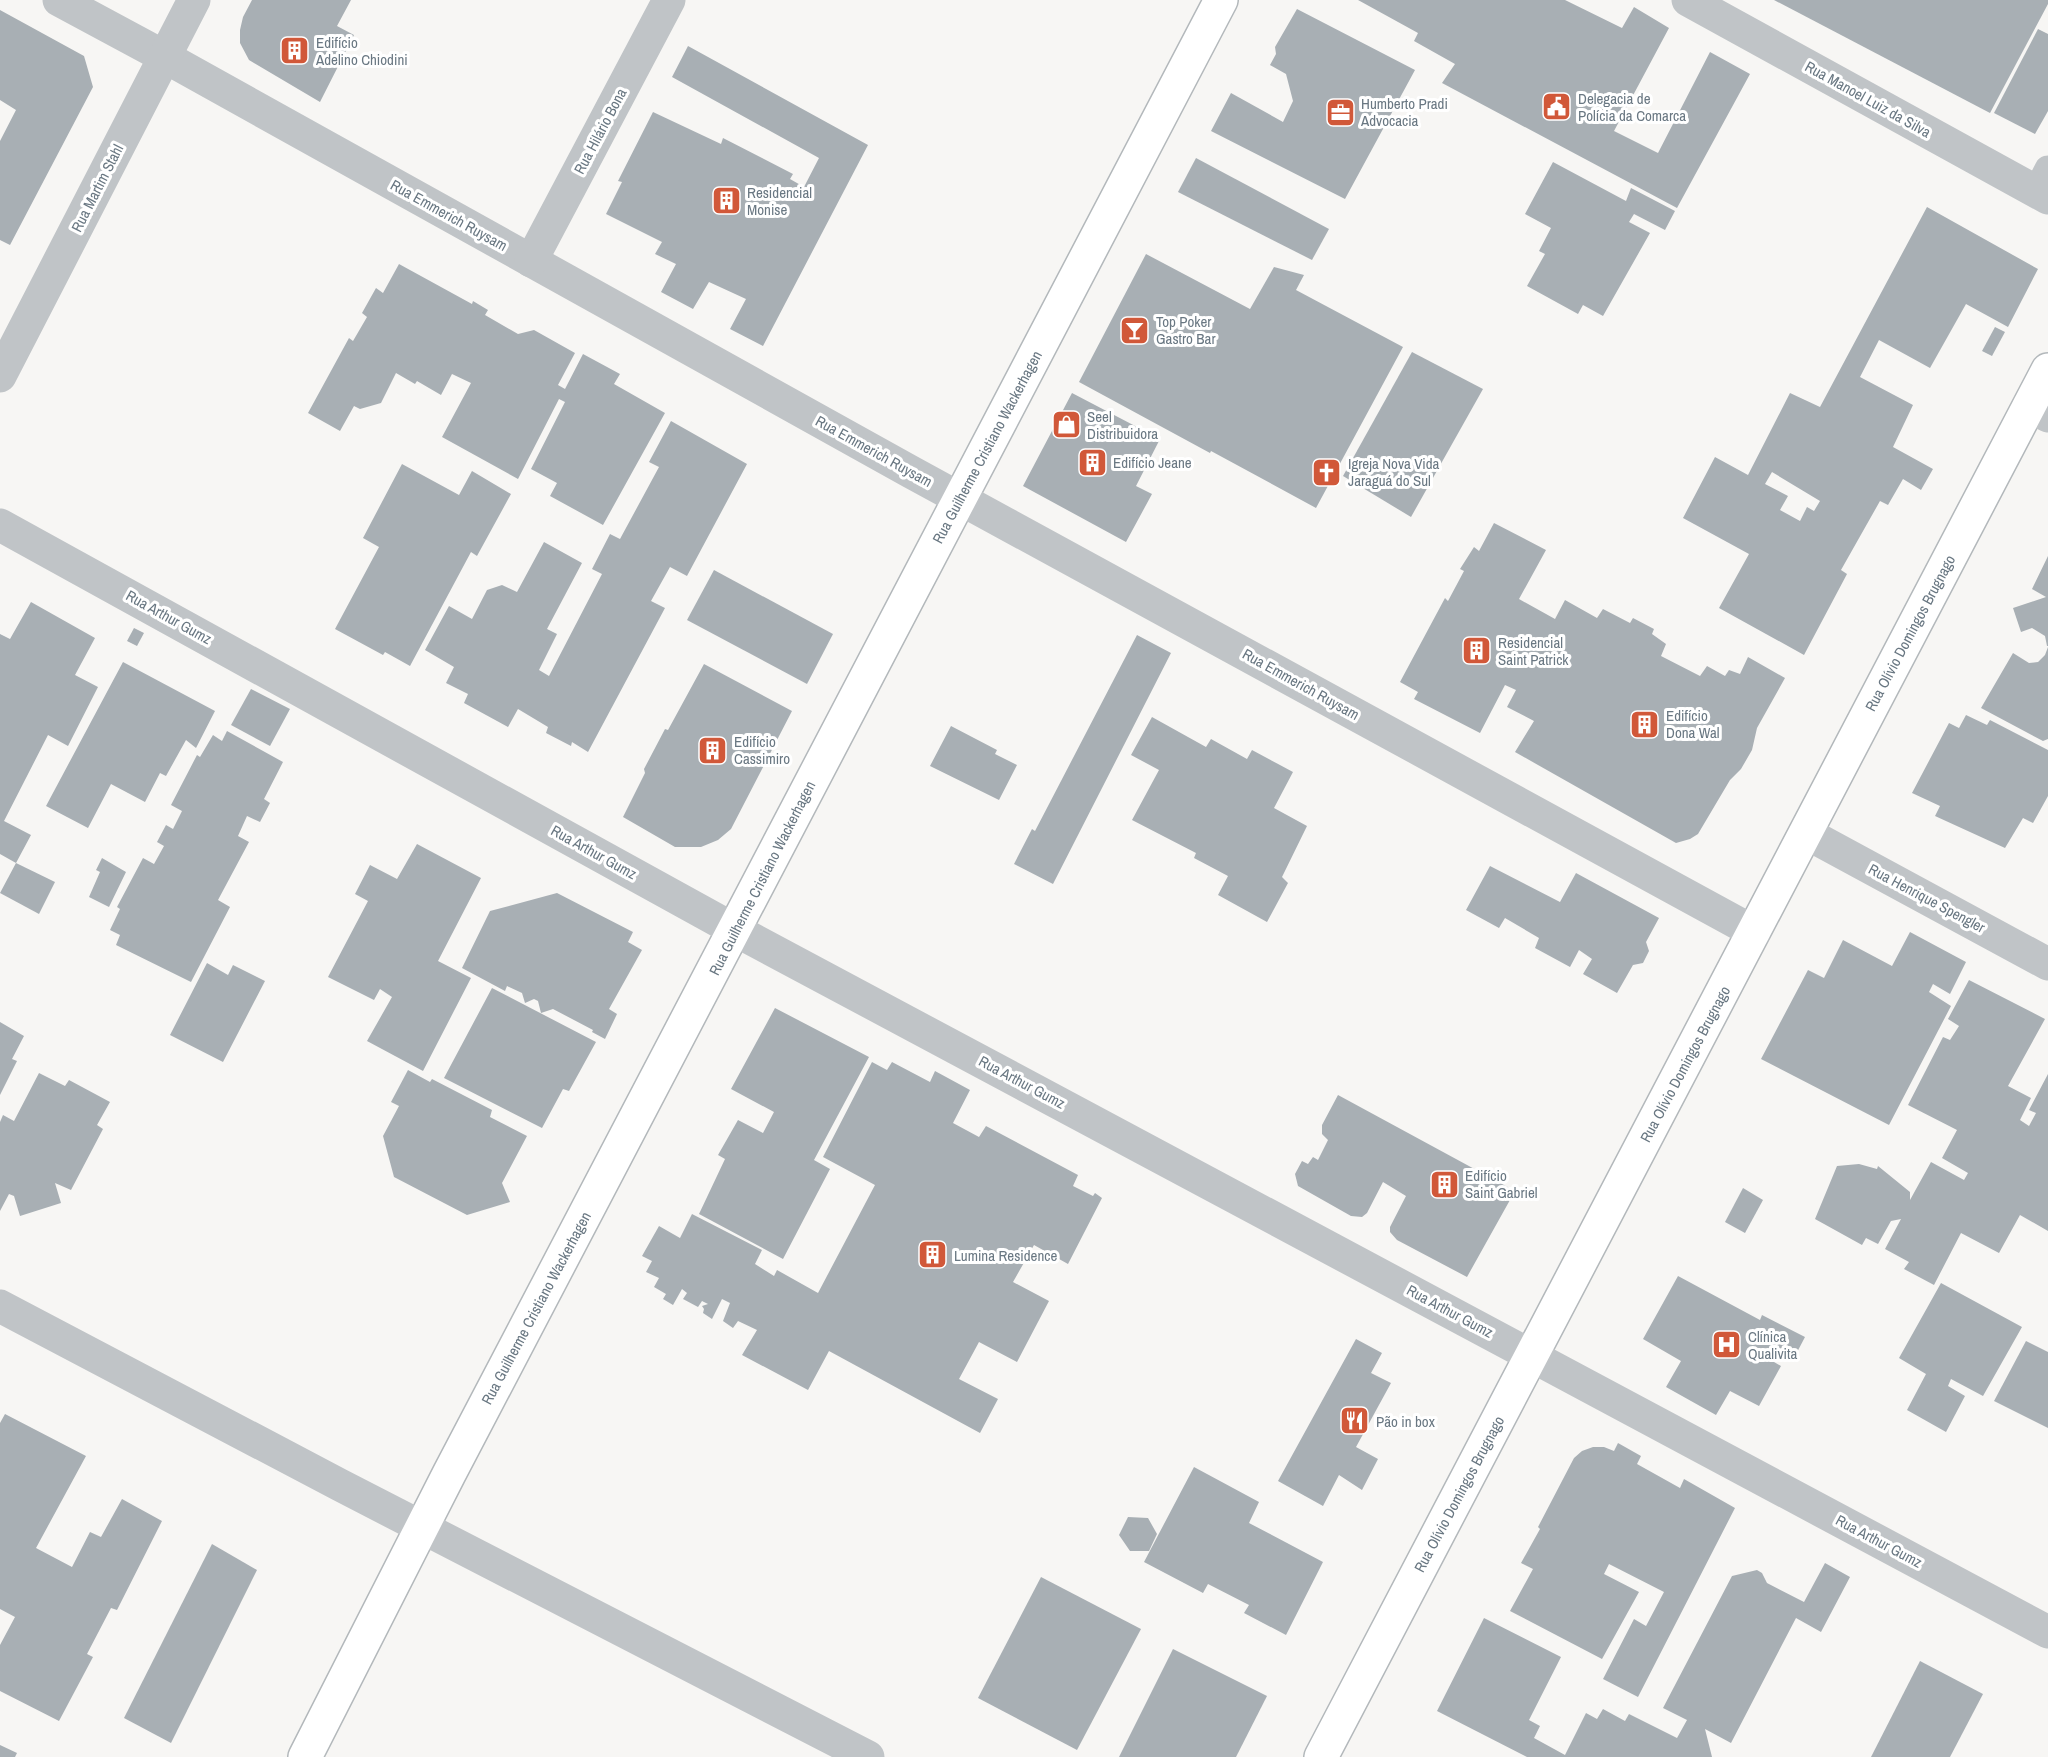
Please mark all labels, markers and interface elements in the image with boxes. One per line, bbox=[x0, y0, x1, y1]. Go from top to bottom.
place label: Edifício Adelino Chiodini bbox=[315, 32, 408, 70]
building icon: Edifício Adelino Chiodini bbox=[279, 35, 311, 67]
street label: Rua Manoel Luiz da Silva bbox=[1801, 56, 1935, 142]
street label: Rua Hilário Bona bbox=[569, 84, 631, 178]
place label: Delegacia de Polícia da Comarca bbox=[1578, 88, 1686, 126]
public building icon: Delegacia de Polícia da Comarca bbox=[1541, 91, 1573, 123]
place label: Humberto Pradi Advocacia bbox=[1360, 93, 1448, 131]
office icon: Humberto Pradi Advocacia bbox=[1324, 96, 1356, 128]
street label: Rua Martim Stahl bbox=[66, 141, 128, 235]
street label: Rua Emmerich Ruysam bbox=[387, 174, 511, 256]
place label: Residencial Monise bbox=[747, 182, 812, 220]
building icon: Residencial Monise bbox=[710, 185, 742, 217]
place label: Top Poker Gastro Bar bbox=[1156, 311, 1215, 349]
bar icon: Top Poker Gastro Bar bbox=[1119, 314, 1151, 346]
street label: Rua Guilherme Cristiano Wackerhagen bbox=[927, 347, 1047, 547]
place label: Seel Distribuidora bbox=[1087, 406, 1158, 444]
shop icon: Seel Distribuidora bbox=[1050, 409, 1082, 441]
street label: Rua Emmerich Ruysam bbox=[812, 410, 936, 492]
building icon: Edifício Jeane bbox=[1076, 446, 1108, 478]
place label: Edifício Jeane bbox=[1113, 452, 1192, 473]
place label: Igreja Nova Vida Jaraguá do Sul bbox=[1348, 453, 1440, 491]
church icon: Igreja Nova Vida Jaraguá do Sul bbox=[1311, 456, 1343, 488]
street label: Rua Olívio Domingos Brugnago bbox=[1860, 551, 1960, 715]
street label: Rua Arthur Gumz bbox=[122, 585, 216, 649]
place label: Residencial Saint Patrick bbox=[1498, 632, 1569, 670]
building icon: Residencial Saint Patrick bbox=[1461, 635, 1493, 667]
street label: Rua Emmerich Ruysam bbox=[1239, 643, 1363, 725]
place label: Edifício Dona Wal bbox=[1666, 705, 1720, 743]
building icon: Edifício Dona Wal bbox=[1629, 708, 1661, 740]
place label: Edifício Cassimiro bbox=[734, 731, 790, 769]
building icon: Edifício Cassimiro bbox=[697, 734, 729, 766]
street label: Rua Guilherme Cristiano Wackerhagen bbox=[704, 777, 820, 979]
street label: Rua Arthur Gumz bbox=[547, 820, 641, 884]
street label: Rua Henrique Spengler bbox=[1865, 858, 1989, 938]
street label: Rua Olívio Domingos Brugnago bbox=[1635, 982, 1735, 1146]
street label: Rua Arthur Gumz bbox=[975, 1050, 1069, 1114]
place label: Edifício Saint Gabriel bbox=[1465, 1165, 1537, 1203]
building icon: Edifício Saint Gabriel bbox=[1428, 1168, 1460, 1200]
street label: Rua Guilherme Cristiano Wackerhagen bbox=[476, 1208, 596, 1408]
building icon: Lumina Residence bbox=[917, 1239, 949, 1271]
place label: Lumina Residence bbox=[954, 1245, 1057, 1266]
street label: Rua Arthur Gumz bbox=[1403, 1279, 1497, 1343]
place label: Clínica Qualivita bbox=[1748, 1326, 1797, 1364]
hospital icon: Clínica Qualivita bbox=[1711, 1329, 1743, 1361]
restaurant icon: Pão in box bbox=[1339, 1405, 1371, 1437]
place label: Pão in box bbox=[1376, 1411, 1436, 1432]
street label: Rua Olívio Domingos Brugnago bbox=[1409, 1412, 1509, 1576]
street label: Rua Arthur Gumz bbox=[1832, 1509, 1926, 1573]

